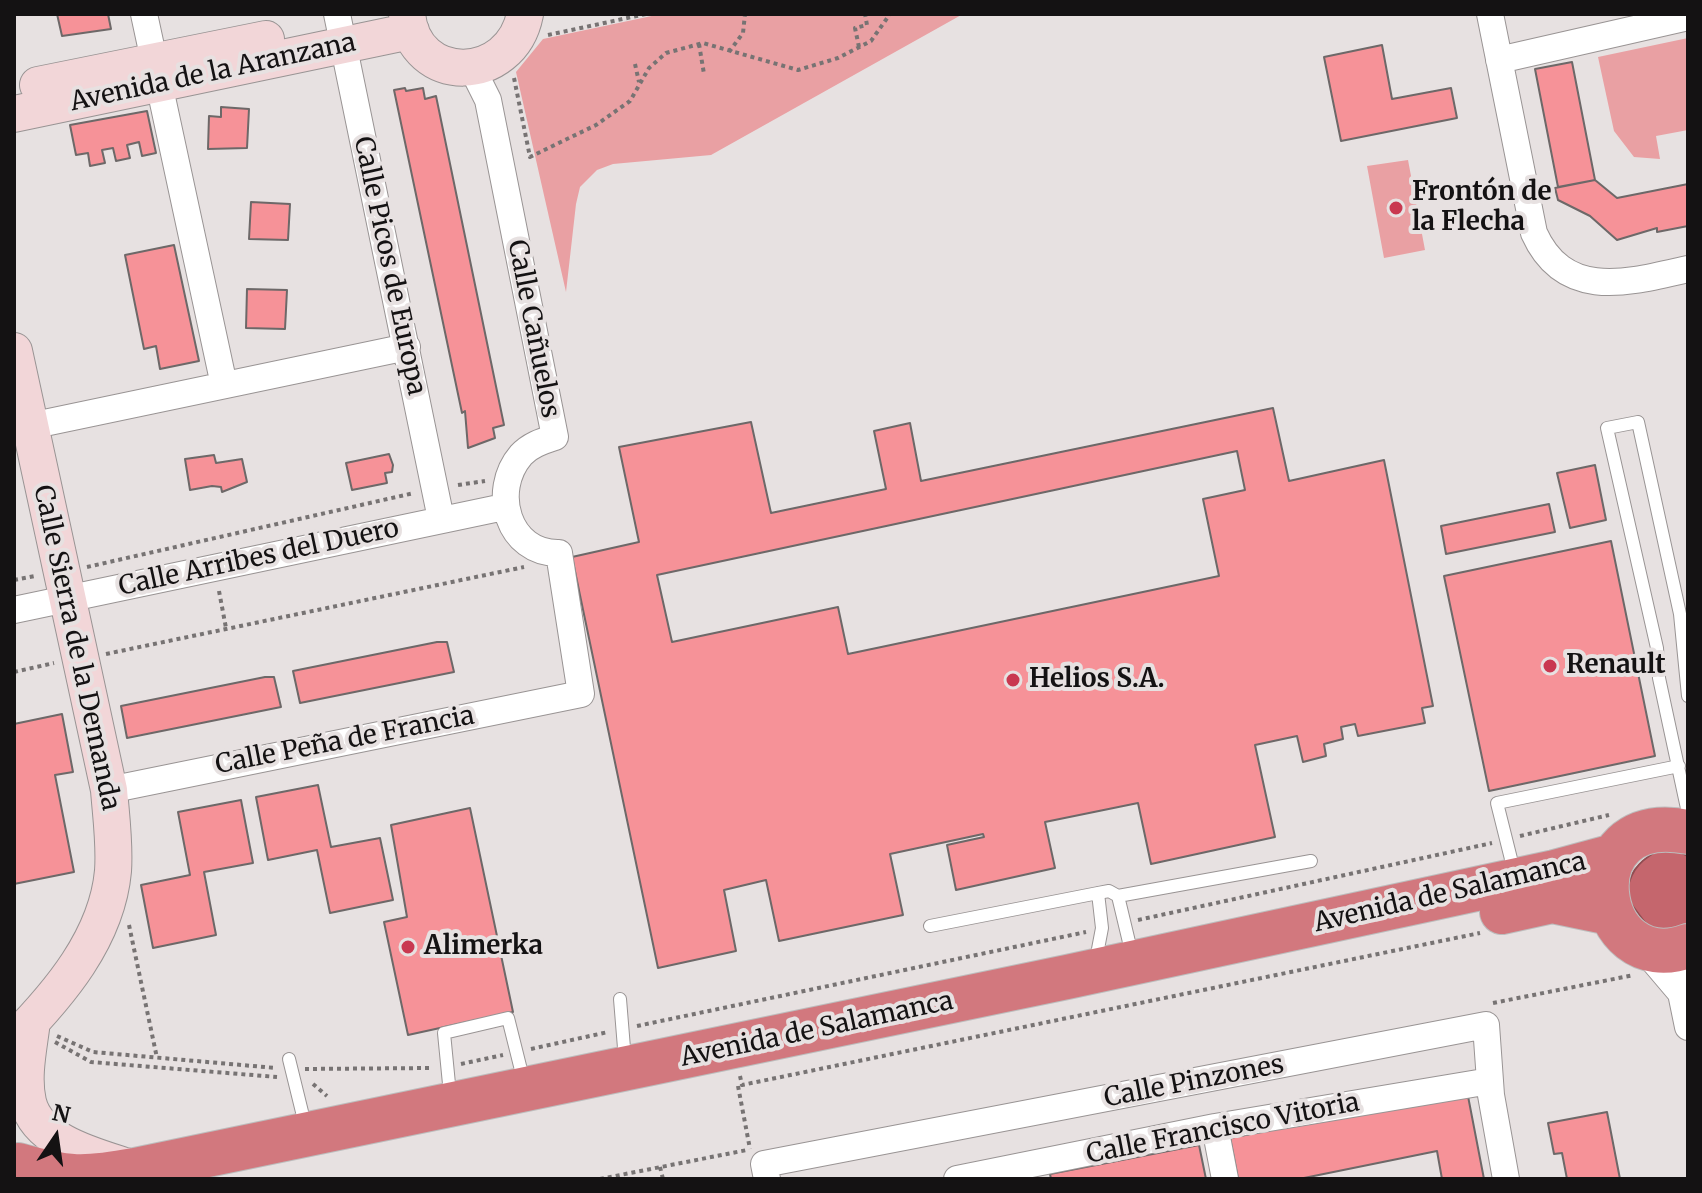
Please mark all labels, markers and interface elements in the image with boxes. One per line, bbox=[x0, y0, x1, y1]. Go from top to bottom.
street label: Avenida de la Aranzana bbox=[68, 28, 358, 118]
street label: Calle Picos de Europa bbox=[346, 134, 432, 398]
place label: Frontón de la Flecha bbox=[1412, 177, 1552, 238]
marker: Frontón de la Flecha bbox=[1387, 199, 1405, 217]
street label: Calle Cañuelos bbox=[500, 237, 566, 421]
street label: Calle Sierra de la Demanda bbox=[26, 483, 126, 813]
street label: Calle Arribes del Duero bbox=[116, 513, 402, 603]
place label: Renault bbox=[1566, 650, 1666, 682]
marker: Renault bbox=[1541, 657, 1559, 675]
place label: Helios S.A. bbox=[1029, 664, 1165, 696]
marker: Helios S.A. bbox=[1004, 671, 1022, 689]
street label: Calle Peña de Francia bbox=[213, 701, 477, 781]
street label: Avenida de Salamanca bbox=[1311, 847, 1589, 939]
place label: Alimerka bbox=[424, 931, 543, 963]
marker: Alimerka bbox=[399, 938, 417, 956]
street label: Avenida de Salamanca bbox=[678, 986, 956, 1074]
street label: Calle Pinzones bbox=[1102, 1049, 1286, 1115]
street label: Calle Francisco Vitoria bbox=[1084, 1087, 1362, 1171]
north arrow bbox=[16, 1097, 96, 1177]
text: N bbox=[50, 1098, 73, 1129]

